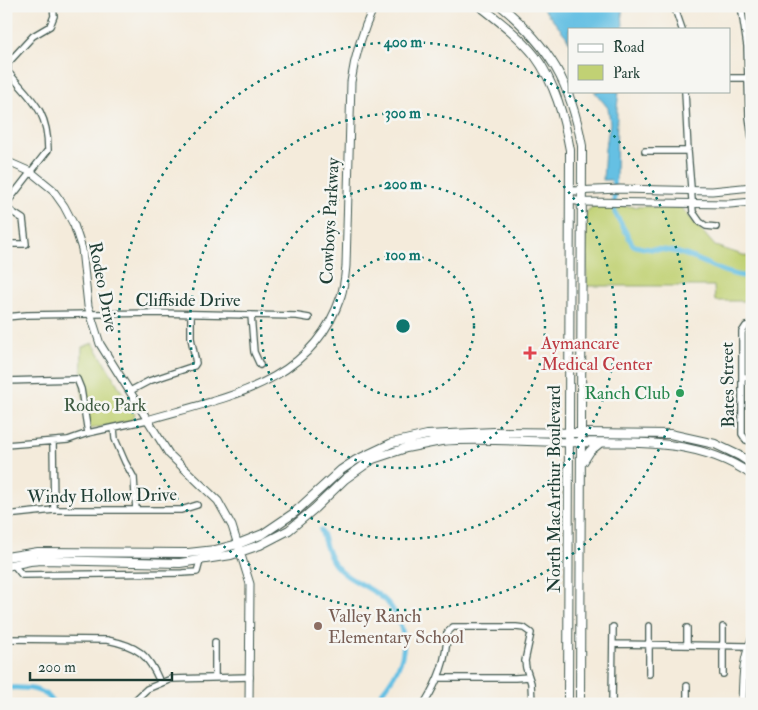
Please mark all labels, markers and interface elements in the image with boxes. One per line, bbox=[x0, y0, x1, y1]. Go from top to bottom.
legend bbox=[568, 28, 730, 92]
text: 400 m bbox=[383, 33, 422, 52]
text: Road bbox=[613, 38, 645, 57]
text: Park bbox=[613, 64, 640, 83]
text: 300 m bbox=[385, 104, 421, 123]
street label: Cowboys Parkway bbox=[315, 156, 345, 285]
text: 200 m bbox=[384, 175, 422, 194]
street label: Rodeo Drive bbox=[83, 240, 123, 335]
text: 100 m bbox=[385, 246, 421, 265]
street label: Cliffside Drive bbox=[135, 289, 241, 312]
centre of rings bbox=[394, 317, 412, 335]
place label: Aymancare Medical Center bbox=[540, 332, 653, 376]
street label: Bates Street bbox=[716, 342, 740, 428]
marker: Aymancare Medical Center bbox=[523, 346, 537, 360]
place label: Ranch Club bbox=[584, 382, 670, 405]
street label: North MacArthur Boulevard bbox=[543, 385, 566, 593]
marker: Ranch Club bbox=[674, 387, 686, 399]
park label: Rodeo Park bbox=[64, 394, 147, 417]
street label: Windy Hollow Drive bbox=[26, 483, 178, 509]
place label: Valley Ranch Elementary School bbox=[328, 605, 464, 649]
marker: Valley Ranch Elementary School bbox=[312, 620, 324, 632]
scale bar bbox=[30, 650, 172, 682]
text: 200 m bbox=[38, 658, 76, 677]

